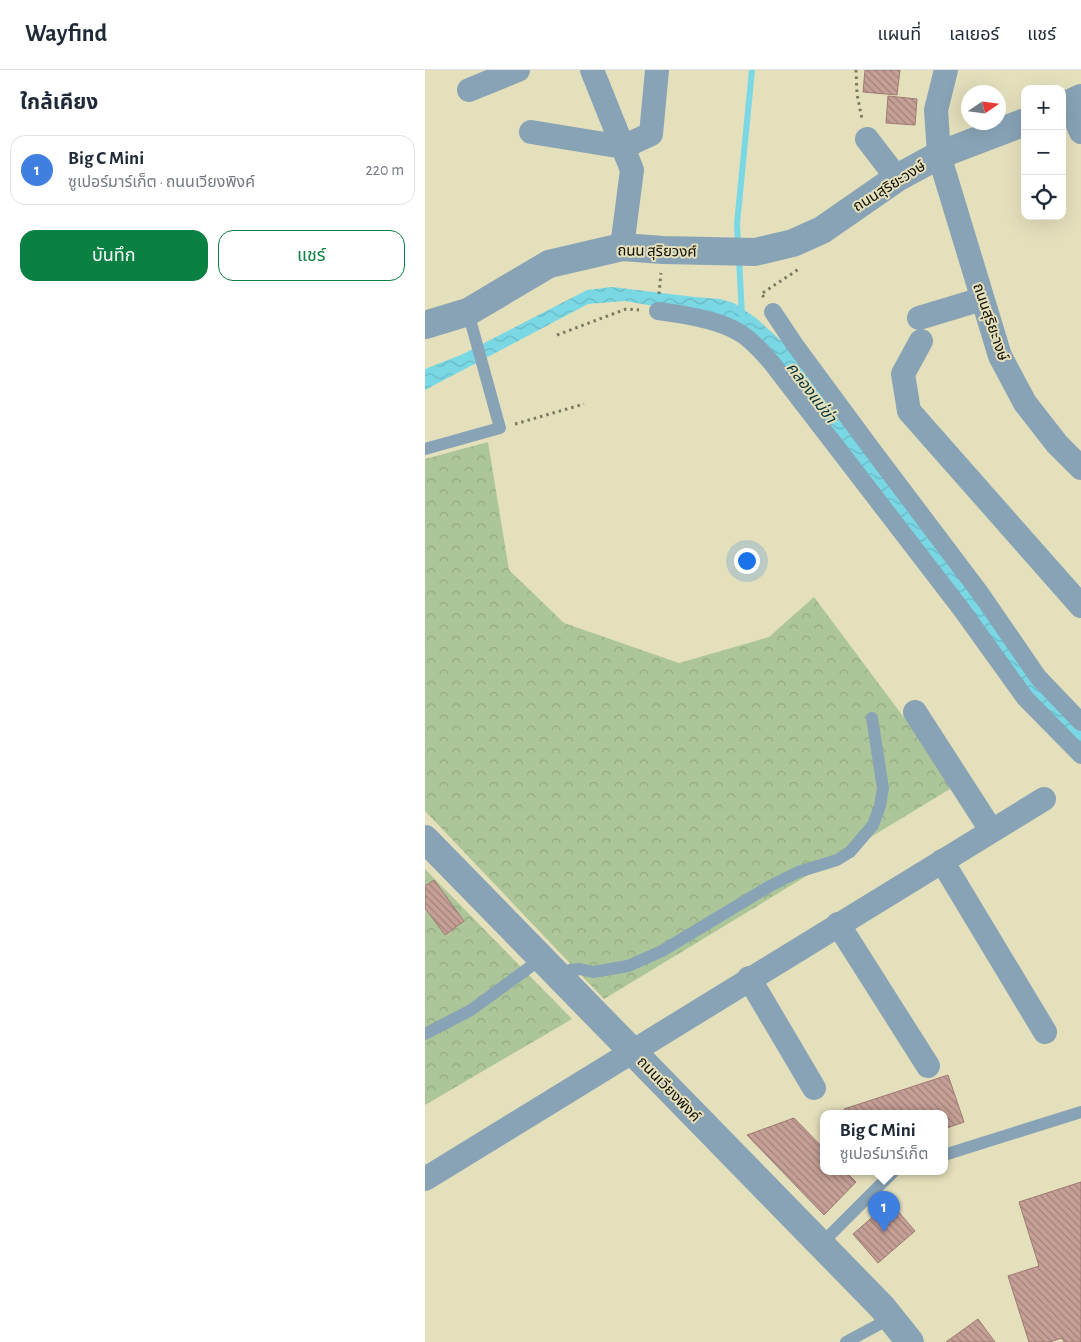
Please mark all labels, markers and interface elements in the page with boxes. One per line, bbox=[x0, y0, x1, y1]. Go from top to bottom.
text: Wayfind bbox=[25, 22, 107, 46]
text: แผนที่ bbox=[877, 26, 921, 44]
text: เลเยอร์ bbox=[949, 26, 999, 44]
text: แชร์ bbox=[1027, 26, 1056, 44]
north arrow bbox=[961, 85, 1006, 130]
map controls bbox=[1021, 85, 1066, 220]
button: + bbox=[1021, 85, 1066, 130]
text: ใกล้เคียง bbox=[20, 92, 98, 113]
button: − bbox=[1021, 130, 1066, 175]
text: Big C Mini bbox=[68, 149, 144, 168]
street label: ถนนสุริยะวงษ์ bbox=[850, 158, 929, 215]
text: 1 bbox=[34, 162, 40, 178]
text: 220 m bbox=[366, 162, 404, 178]
text: ซูเปอร์มาร์เก็ต · ถนนเวียงพิงค์ bbox=[68, 174, 255, 190]
button: locate bbox=[1021, 175, 1066, 220]
button: บันทึก bbox=[20, 230, 208, 281]
button: แชร์ bbox=[218, 230, 405, 281]
street label: ถนน สุริยวงศ์ bbox=[617, 243, 697, 261]
street label: ถนนสุริยะางษ์ bbox=[969, 281, 1011, 364]
water label: คลองแม่ข่า bbox=[783, 359, 841, 427]
your location bbox=[734, 548, 760, 574]
street label: ถนนเวียงพิงค์ bbox=[634, 1053, 704, 1125]
popup bbox=[820, 1110, 948, 1175]
text: Big C Mini bbox=[840, 1121, 916, 1140]
text: ซูเปอร์มาร์เก็ต bbox=[840, 1146, 928, 1162]
pin: 1 bbox=[868, 1191, 900, 1232]

